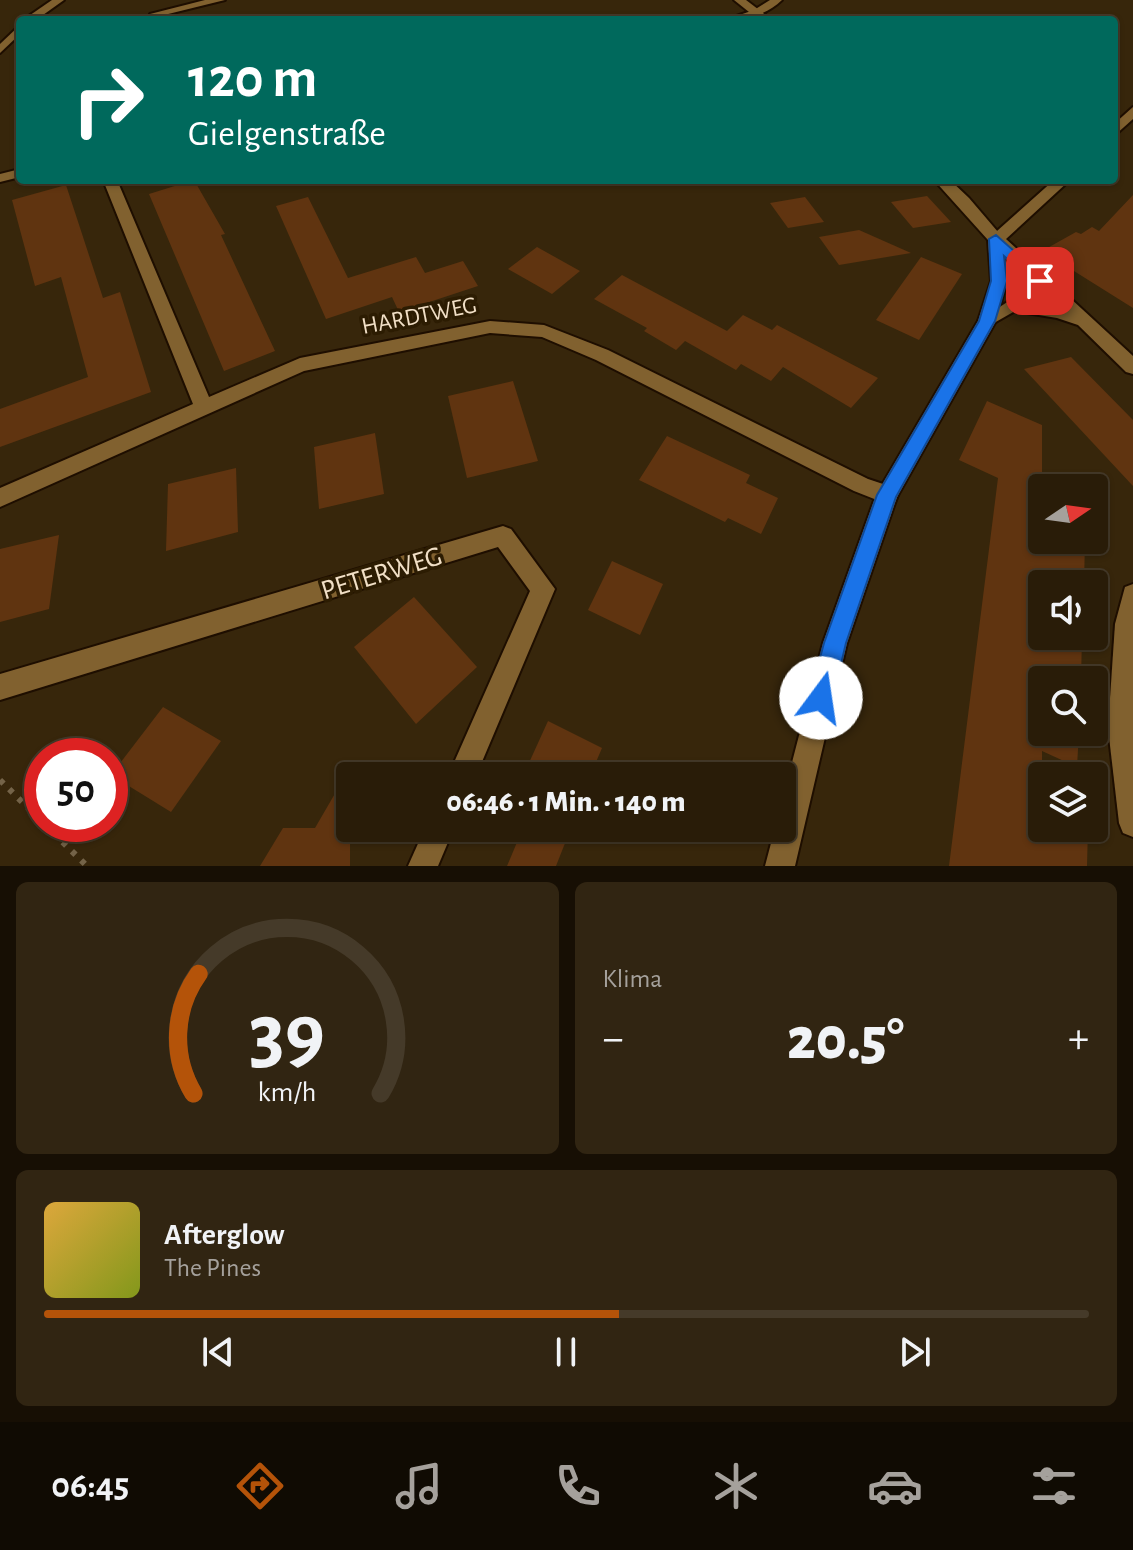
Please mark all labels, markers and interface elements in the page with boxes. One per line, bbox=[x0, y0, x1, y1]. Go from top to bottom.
icon: right bbox=[56, 48, 160, 152]
text: 120 m bbox=[188, 51, 317, 107]
text: Gielgenstraße bbox=[188, 116, 386, 152]
pin bbox=[1006, 247, 1074, 315]
icon: arrive bbox=[1018, 259, 1062, 303]
street label: HARDTWEG bbox=[360, 293, 479, 339]
north arrow bbox=[1028, 474, 1108, 554]
map controls bbox=[1028, 474, 1108, 842]
street label: PETERWEG bbox=[318, 542, 445, 606]
button: sound bbox=[1028, 570, 1108, 650]
position arrow bbox=[779, 656, 863, 740]
button: search bbox=[1028, 666, 1108, 746]
speed limit sign: 50 bbox=[24, 738, 128, 842]
button: layers bbox=[1028, 762, 1108, 842]
text: 06:46 · 1 Min. · 140 m bbox=[446, 787, 686, 817]
text: Klima bbox=[603, 966, 662, 992]
text: 39 bbox=[249, 993, 325, 1077]
text: 20.5° bbox=[787, 1010, 904, 1070]
text: − bbox=[603, 1017, 624, 1061]
text: + bbox=[1068, 1017, 1089, 1061]
text: km/h bbox=[258, 1078, 317, 1107]
text: Afterglow bbox=[164, 1220, 285, 1250]
text: The Pines bbox=[164, 1255, 261, 1281]
icon: previous bbox=[196, 1330, 240, 1374]
icon: pause bbox=[544, 1330, 588, 1374]
icon: next bbox=[893, 1330, 937, 1374]
icon: directions bbox=[232, 1458, 288, 1514]
icon: music bbox=[391, 1458, 447, 1514]
icon: phone bbox=[550, 1458, 606, 1514]
icon: climate bbox=[708, 1458, 764, 1514]
icon: car bbox=[867, 1458, 923, 1514]
icon: filters bbox=[1026, 1458, 1082, 1514]
text: 06:45 bbox=[51, 1468, 129, 1504]

